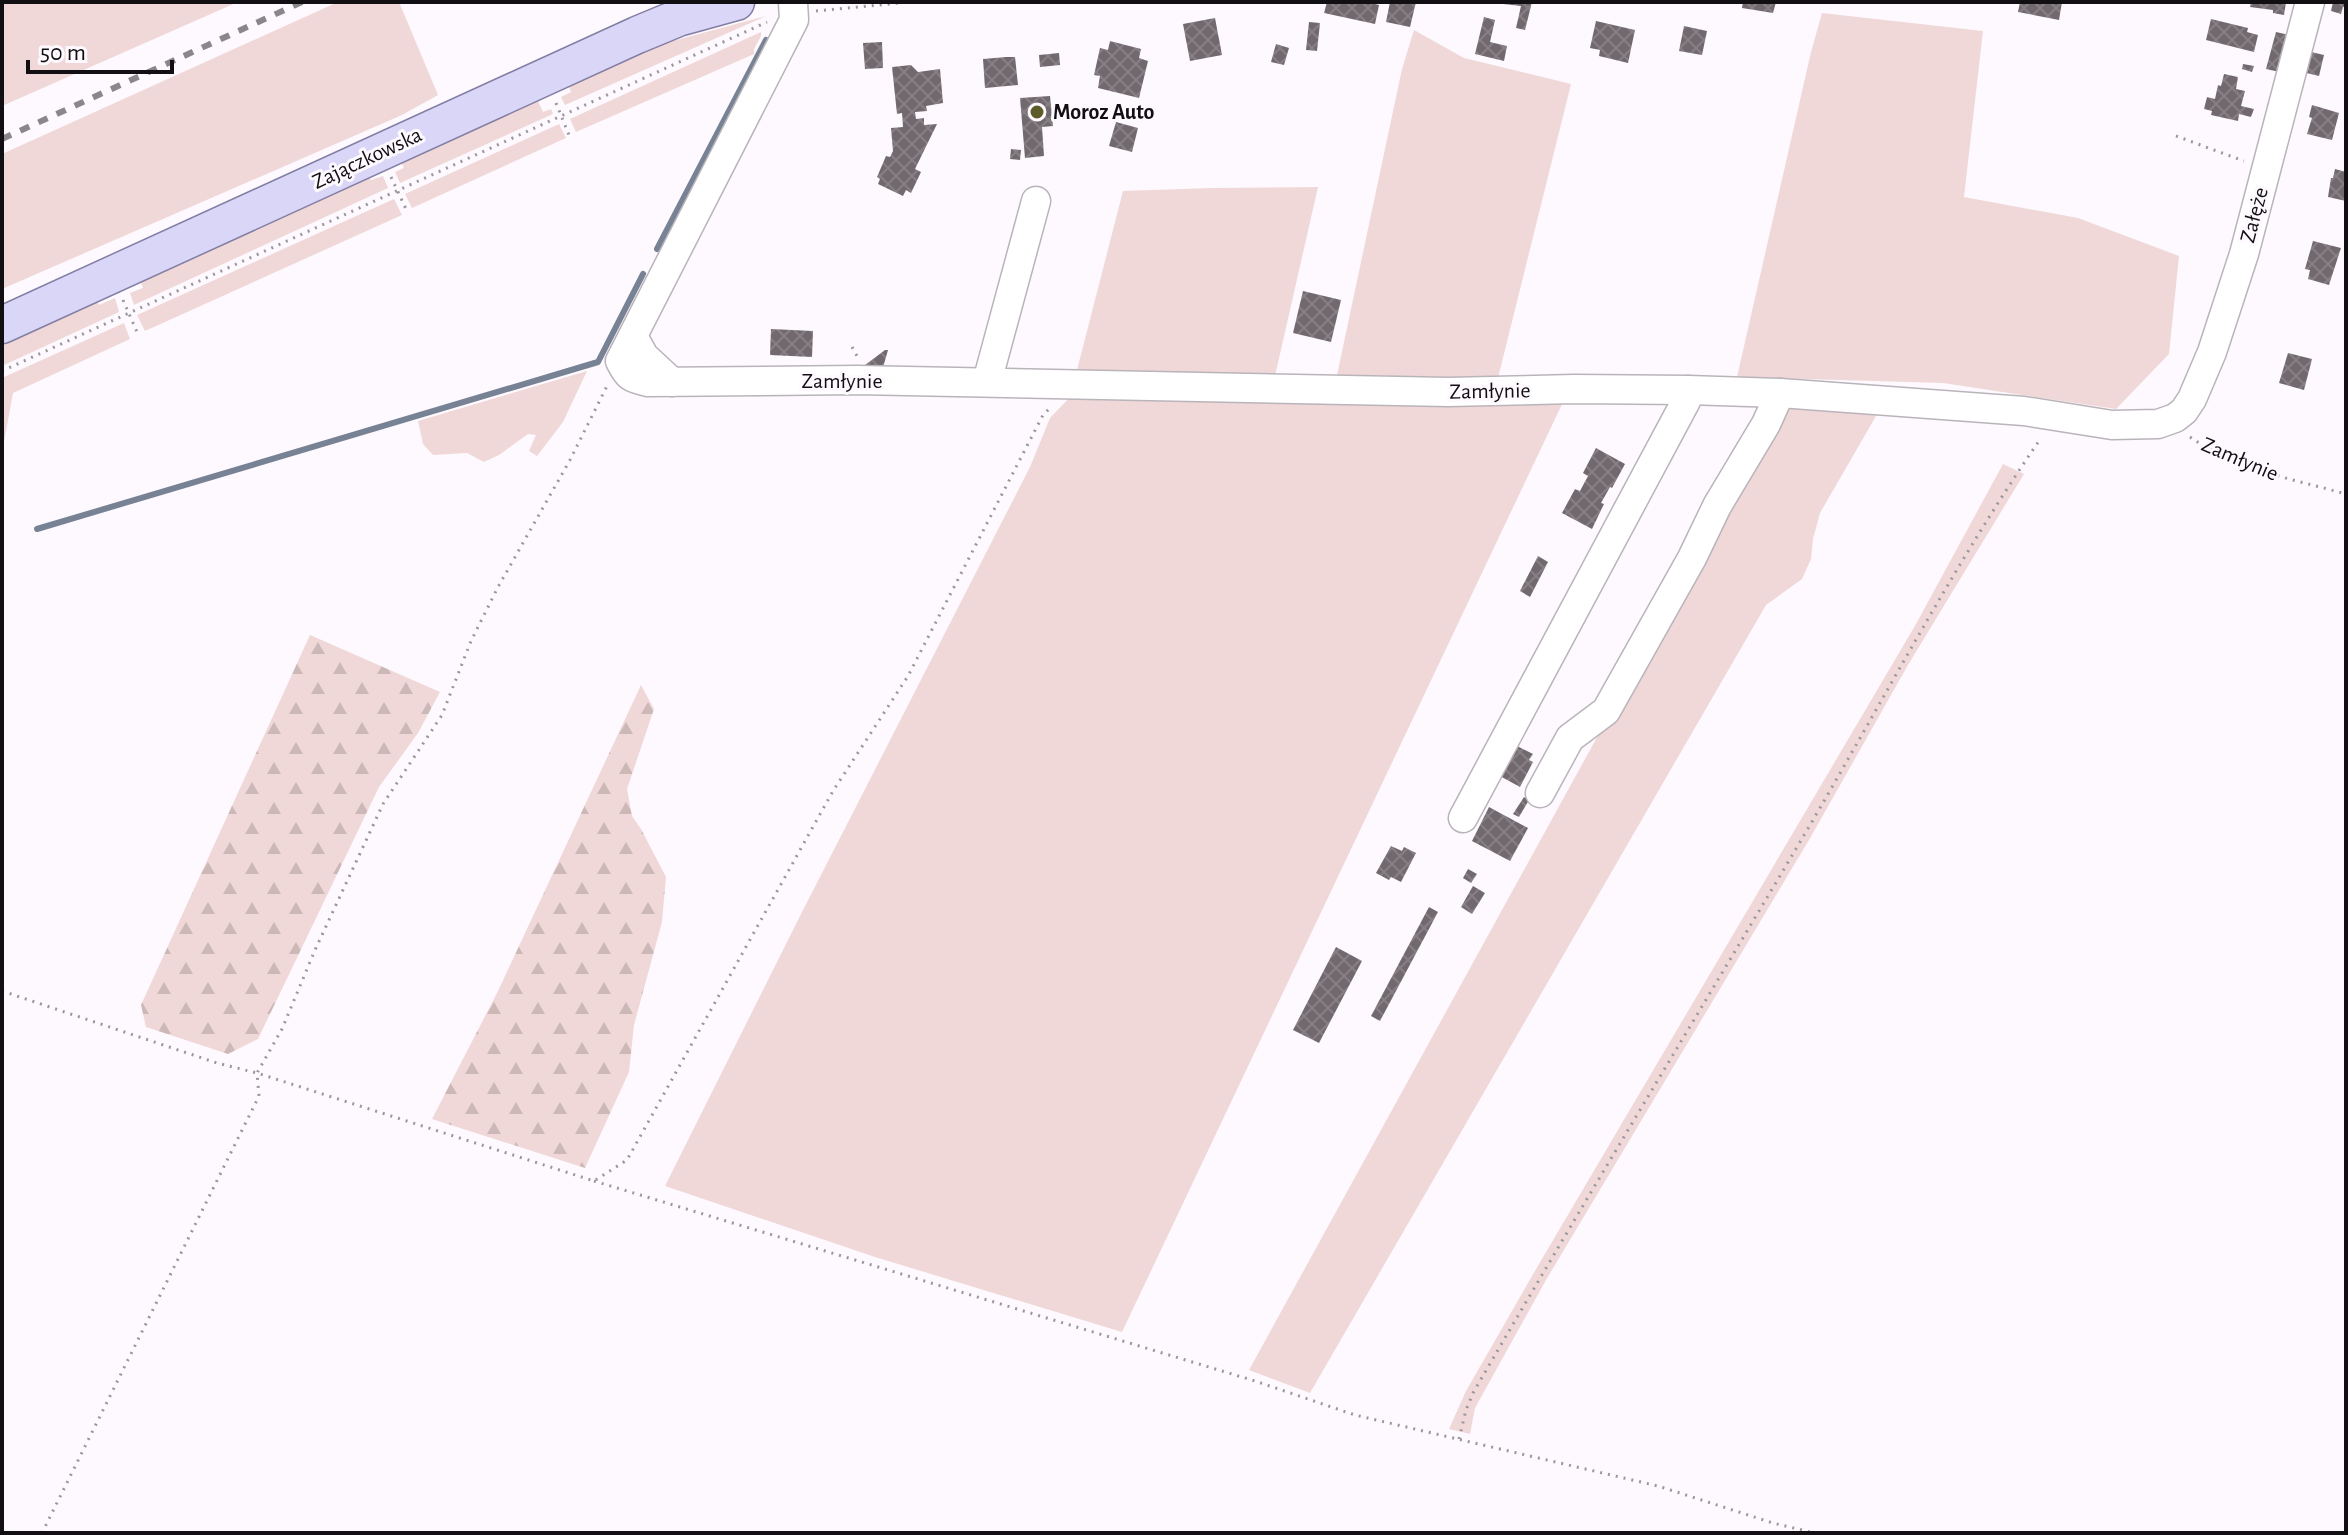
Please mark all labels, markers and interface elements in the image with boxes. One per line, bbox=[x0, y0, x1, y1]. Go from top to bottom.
scale bar bbox=[28, 24, 172, 74]
text: 50 m bbox=[40, 41, 86, 65]
place label: Moroz Auto bbox=[1053, 101, 1154, 123]
marker: Moroz Auto bbox=[1028, 103, 1046, 121]
street label: Zajączkowska bbox=[309, 123, 425, 193]
street label: Załęże bbox=[2236, 185, 2272, 245]
street label: Zamłynie bbox=[801, 370, 883, 392]
street label: Zamłynie bbox=[1449, 379, 1531, 403]
street label: Zamłynie bbox=[2198, 433, 2282, 485]

